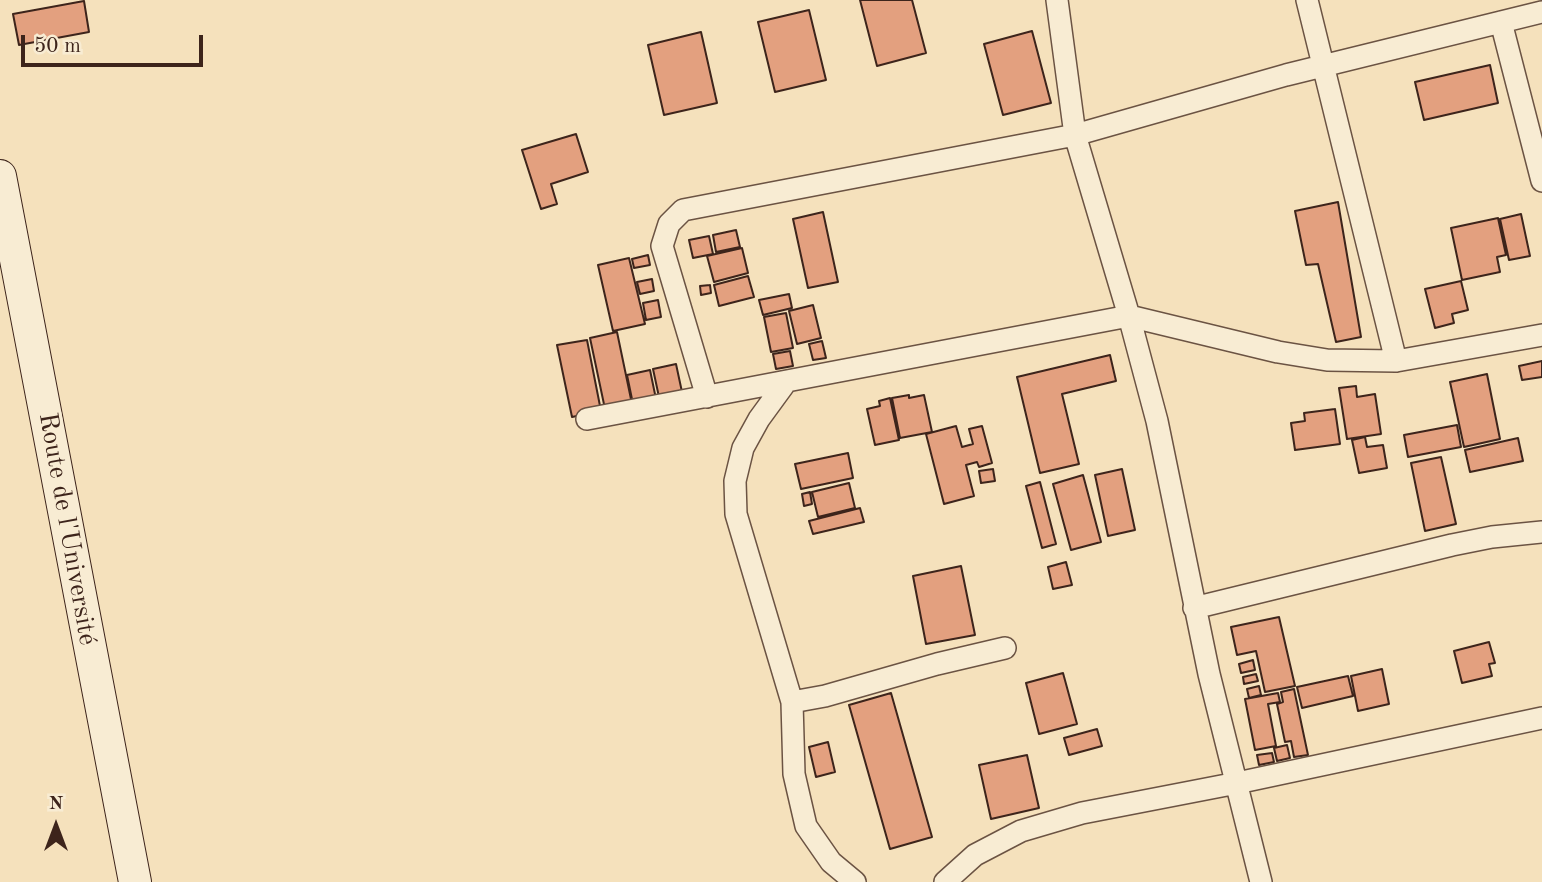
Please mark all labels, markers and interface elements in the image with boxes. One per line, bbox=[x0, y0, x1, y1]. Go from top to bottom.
scale bar bbox=[24, 21, 206, 65]
text: 50 m bbox=[34, 36, 81, 57]
street label: Route de l'Université bbox=[31, 410, 103, 648]
north arrow bbox=[21, 791, 91, 861]
text: N bbox=[49, 795, 63, 814]

